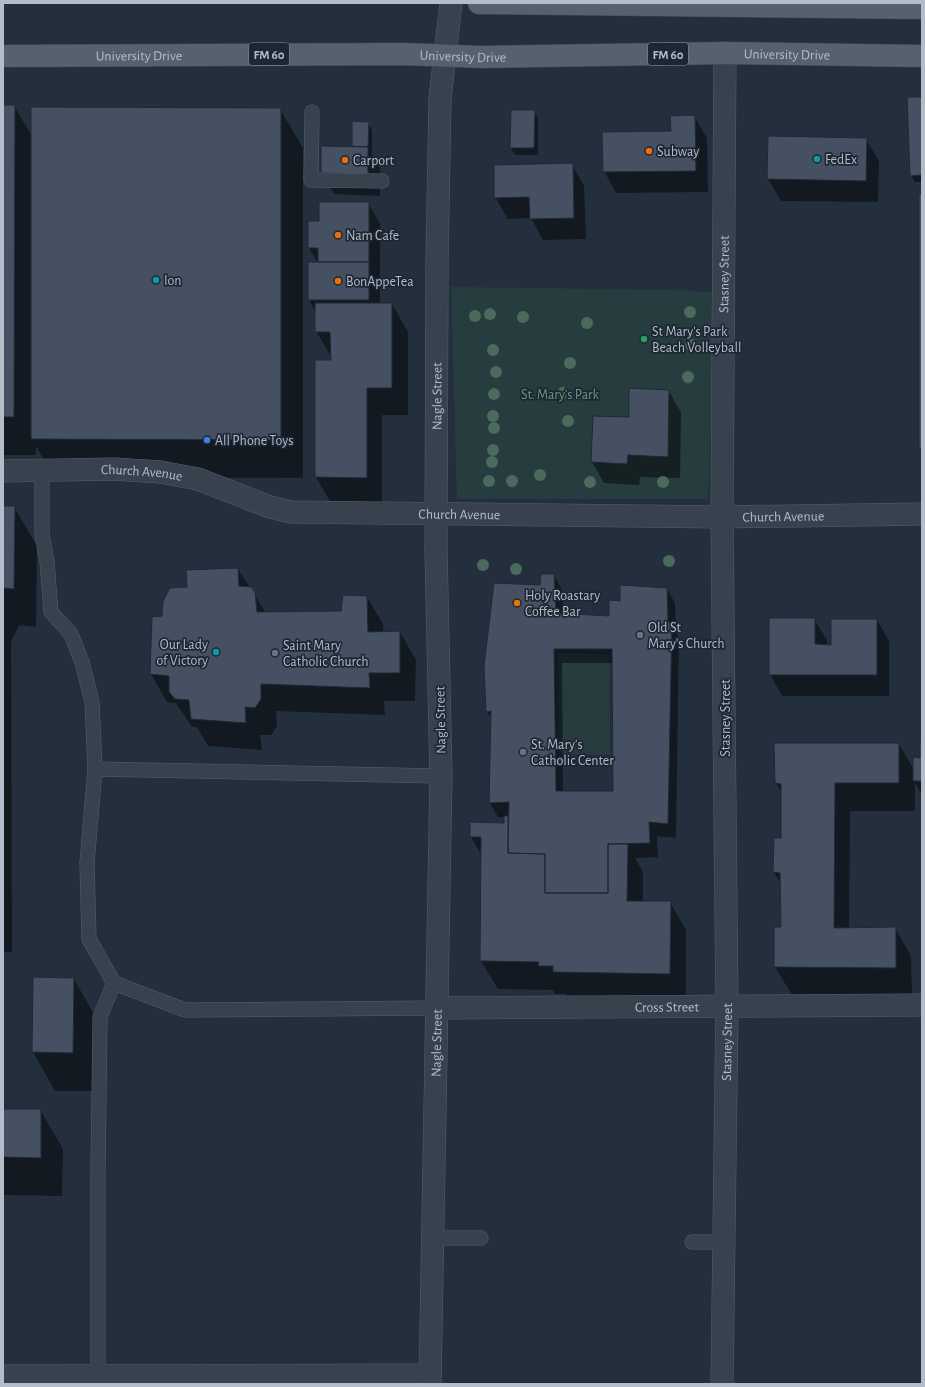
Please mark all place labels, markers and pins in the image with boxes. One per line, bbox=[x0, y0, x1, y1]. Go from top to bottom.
place label: Subway bbox=[657, 145, 699, 159]
marker: Subway bbox=[644, 146, 654, 156]
place label: FedEx bbox=[825, 153, 857, 167]
place label: Carport bbox=[353, 154, 395, 168]
marker: FedEx bbox=[812, 154, 822, 164]
marker: Carport bbox=[340, 155, 350, 165]
place label: Nam Cafe bbox=[346, 229, 399, 243]
marker: Nam Cafe bbox=[333, 230, 343, 240]
place label: Ion bbox=[164, 274, 181, 288]
marker: Ion bbox=[151, 275, 161, 285]
place label: BonAppeTea bbox=[346, 275, 414, 289]
marker: BonAppeTea bbox=[333, 276, 343, 286]
place label: St Mary's Park Beach Volleyball bbox=[652, 325, 741, 355]
marker: St Mary's Park Beach Volleyball bbox=[639, 334, 649, 344]
place label: All Phone Toys bbox=[215, 434, 293, 448]
marker: All Phone Toys bbox=[202, 435, 212, 445]
place label: Holy Roastary Coffee Bar bbox=[525, 589, 600, 619]
marker: Holy Roastary Coffee Bar bbox=[512, 598, 522, 608]
place label: Old St Mary's Church bbox=[648, 621, 724, 651]
marker: Old St Mary's Church bbox=[635, 630, 645, 640]
place label: Our Lady of Victory bbox=[157, 638, 208, 668]
place label: Saint Mary Catholic Church bbox=[283, 639, 369, 669]
marker: Our Lady of Victory bbox=[211, 647, 221, 657]
marker: Saint Mary Catholic Church bbox=[270, 648, 280, 658]
place label: St. Mary's Catholic Center bbox=[531, 738, 614, 768]
marker: St. Mary's Catholic Center bbox=[518, 747, 528, 757]

